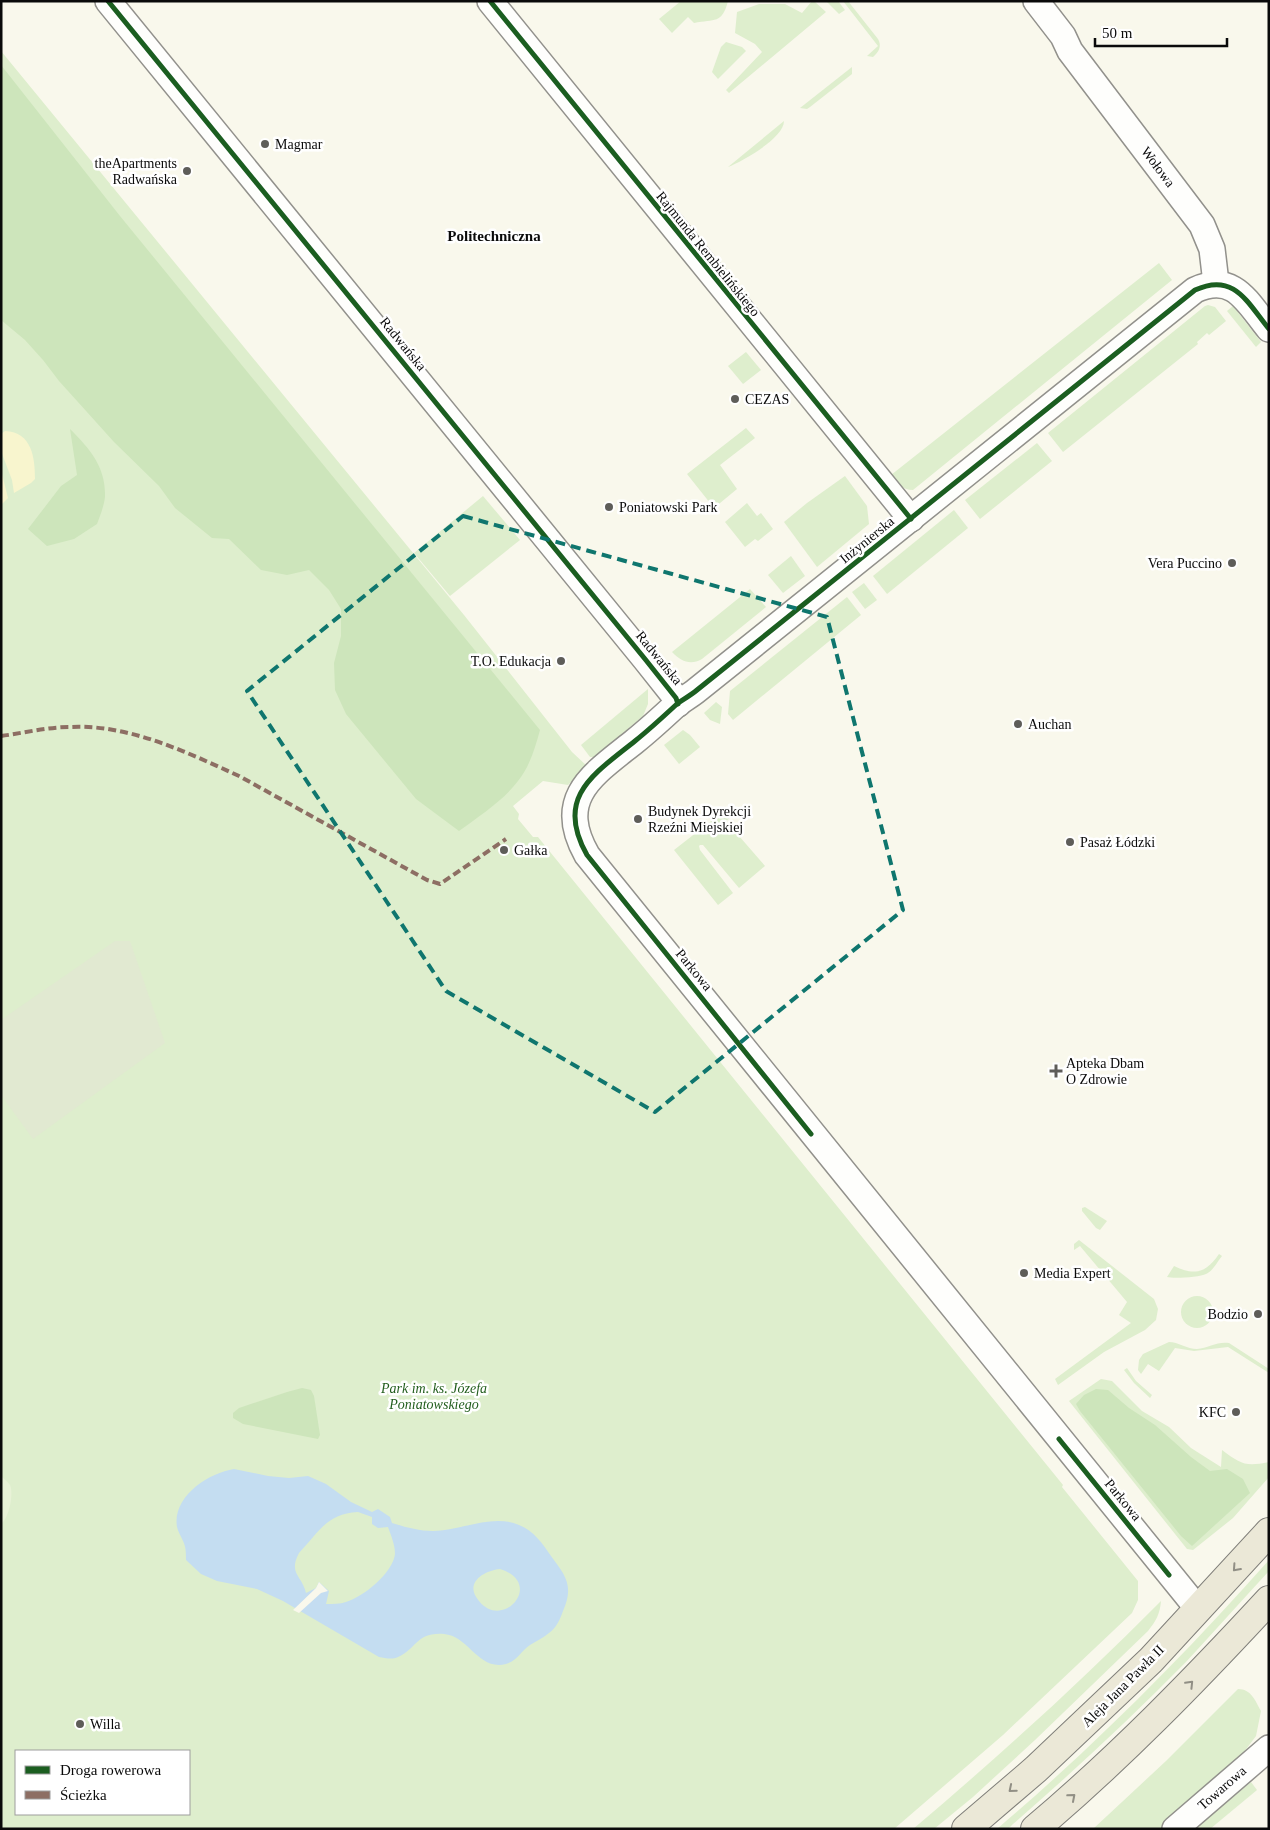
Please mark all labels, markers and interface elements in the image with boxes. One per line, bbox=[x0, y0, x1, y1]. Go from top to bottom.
scale bar bbox=[1095, 15, 1228, 47]
text: 50 m bbox=[1102, 25, 1133, 41]
place label: Magmar bbox=[275, 137, 323, 152]
marker: Magmar bbox=[259, 138, 271, 150]
street label: Wołowa bbox=[1138, 144, 1178, 191]
place label: theApartments Radwańska bbox=[95, 156, 178, 187]
marker: theApartments Radwańska bbox=[181, 165, 193, 177]
street label: Rajmunda Rembielińskiego bbox=[653, 189, 763, 319]
district label: Politechniczna bbox=[447, 228, 541, 244]
street label: Radwańska bbox=[377, 314, 430, 374]
place label: CEZAS bbox=[745, 392, 789, 407]
marker: CEZAS bbox=[729, 393, 741, 405]
place label: Poniatowski Park bbox=[619, 500, 717, 515]
marker: Poniatowski Park bbox=[603, 501, 615, 513]
street label: Inżynierska bbox=[837, 513, 898, 566]
place label: Vera Puccino bbox=[1148, 556, 1222, 571]
marker: Vera Puccino bbox=[1226, 557, 1238, 569]
street label: Radwańska bbox=[633, 628, 686, 688]
place label: T.O. Edukacja bbox=[471, 654, 552, 669]
marker: T.O. Edukacja bbox=[555, 655, 567, 667]
place label: Auchan bbox=[1028, 717, 1072, 732]
marker: Auchan bbox=[1012, 718, 1024, 730]
place label: Budynek Dyrekcji Rzeźni Miejskiej bbox=[648, 804, 751, 835]
marker: Budynek Dyrekcji Rzeźni Miejskiej bbox=[632, 813, 644, 825]
place label: Pasaż Łódzki bbox=[1080, 835, 1155, 850]
marker: Pasaż Łódzki bbox=[1064, 836, 1076, 848]
place label: Gałka bbox=[514, 843, 548, 858]
marker: Gałka bbox=[498, 844, 510, 856]
street label: Parkowa bbox=[673, 946, 716, 994]
place label: Apteka Dbam O Zdrowie bbox=[1066, 1056, 1144, 1087]
marker: Apteka Dbam O Zdrowie bbox=[1050, 1065, 1062, 1077]
place label: Media Expert bbox=[1034, 1266, 1111, 1281]
marker: Media Expert bbox=[1018, 1267, 1030, 1279]
place label: Bodzio bbox=[1208, 1307, 1248, 1322]
marker: Bodzio bbox=[1252, 1308, 1264, 1320]
park label: Park im. ks. Józefa Poniatowskiego bbox=[380, 1381, 487, 1412]
place label: KFC bbox=[1199, 1405, 1226, 1420]
marker: KFC bbox=[1230, 1406, 1242, 1418]
street label: Parkowa bbox=[1102, 1476, 1145, 1524]
one-way arrow bbox=[1233, 1562, 1242, 1571]
street label: Aleja Jana Pawła II bbox=[1079, 1642, 1167, 1730]
one-way arrow bbox=[1184, 1681, 1193, 1690]
place label: Willa bbox=[90, 1717, 121, 1732]
marker: Willa bbox=[74, 1718, 86, 1730]
legend bbox=[15, 1750, 190, 1815]
text: Droga rowerowa bbox=[60, 1762, 162, 1778]
street label: Towarowa bbox=[1195, 1763, 1250, 1813]
one-way arrow bbox=[1009, 1784, 1018, 1792]
text: Ścieżka bbox=[60, 1787, 107, 1803]
one-way arrow bbox=[1067, 1794, 1076, 1803]

